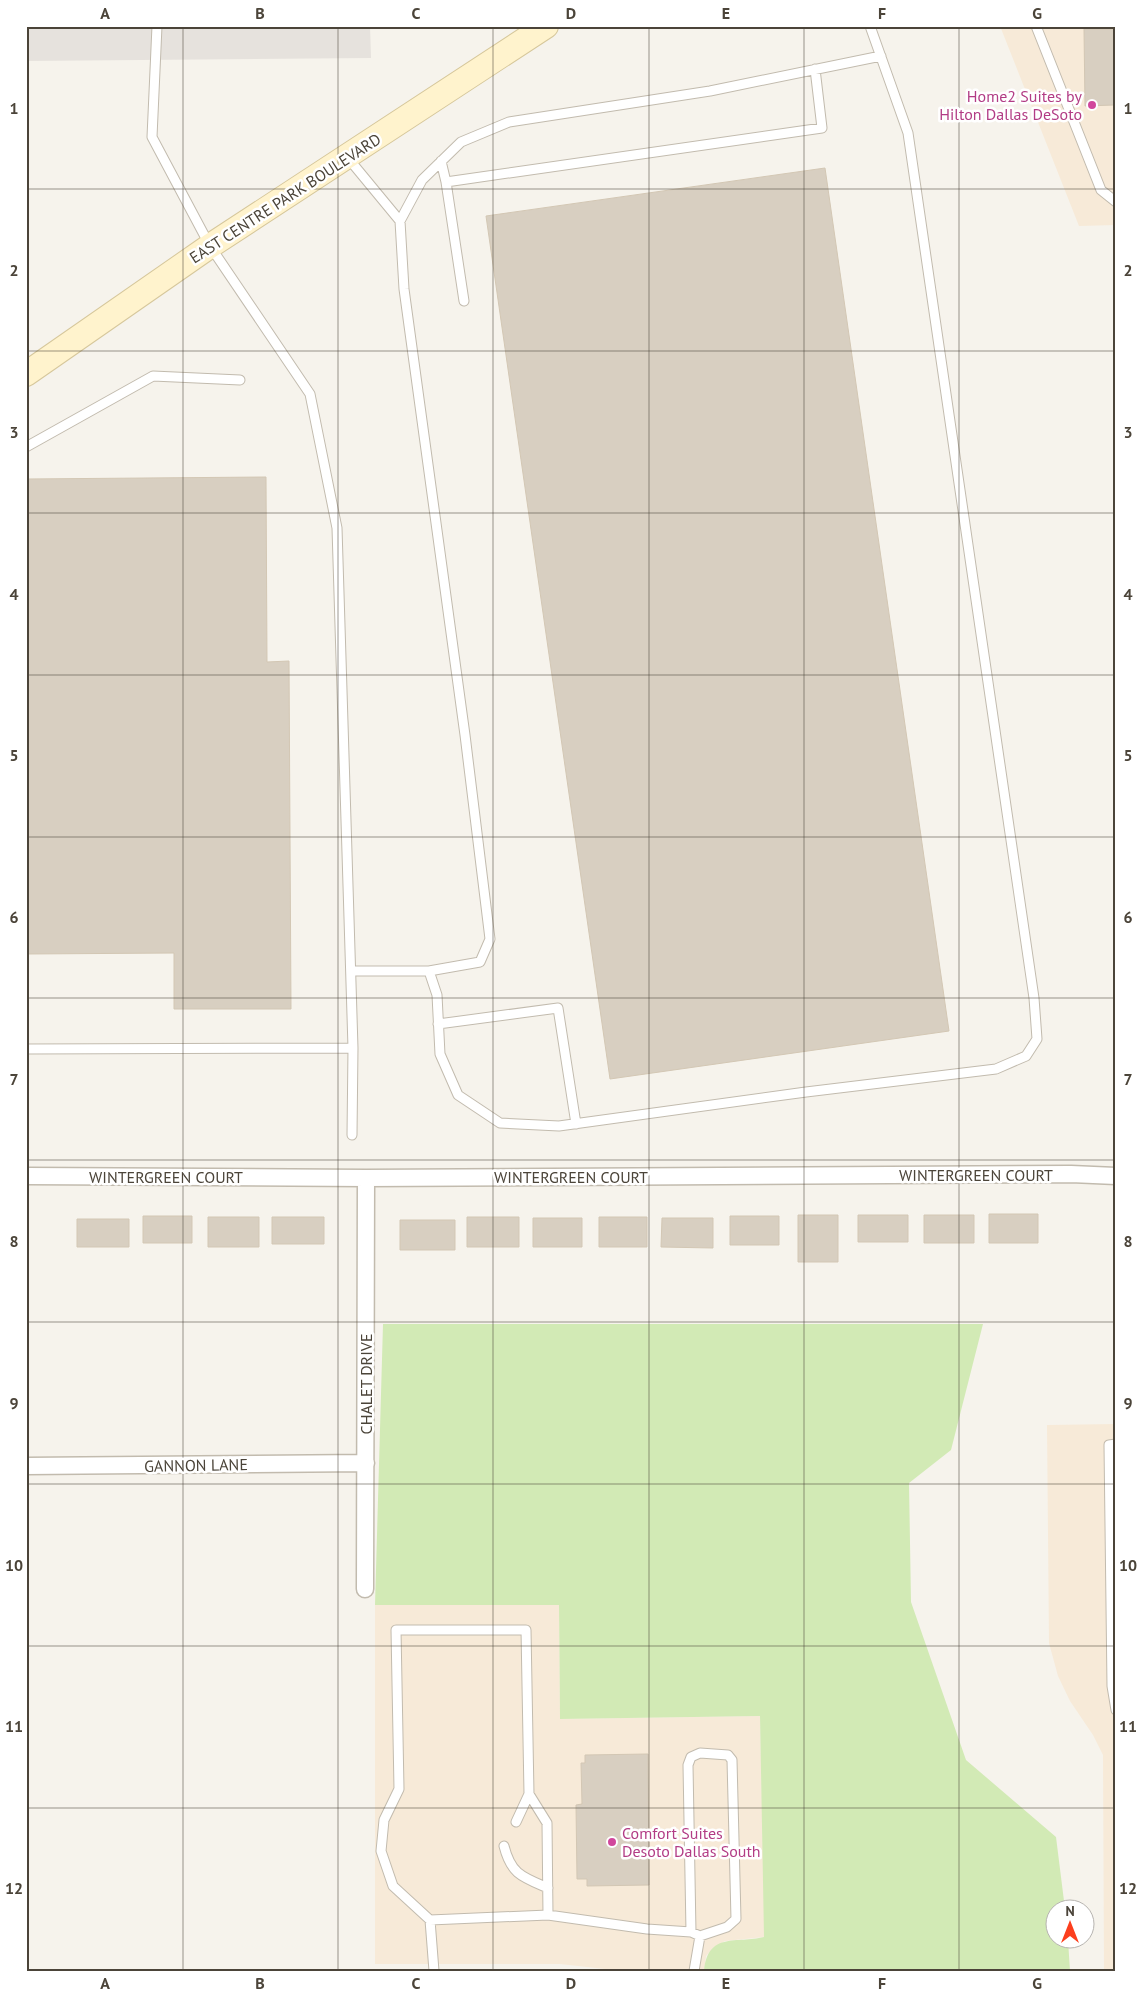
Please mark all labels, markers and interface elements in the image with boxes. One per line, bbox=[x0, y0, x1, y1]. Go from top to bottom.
text: A bbox=[100, 3, 110, 23]
text: B bbox=[255, 3, 265, 23]
text: C bbox=[412, 3, 421, 23]
text: D bbox=[566, 3, 576, 23]
text: E bbox=[722, 3, 730, 23]
text: F bbox=[878, 3, 886, 23]
text: G bbox=[1032, 3, 1042, 23]
place label: Home2 Suites by Hilton Dallas DeSoto bbox=[939, 86, 1083, 124]
text: 1 bbox=[9, 98, 19, 118]
text: 1 bbox=[1123, 98, 1133, 118]
marker: Home2 Suites by Hilton Dallas DeSoto bbox=[1086, 99, 1098, 111]
street label: EAST CENTRE PARK BOULEVARD bbox=[185, 129, 385, 267]
text: 2 bbox=[9, 260, 19, 280]
text: 2 bbox=[1123, 260, 1133, 280]
text: 3 bbox=[9, 422, 19, 442]
text: 3 bbox=[1123, 422, 1133, 442]
text: 4 bbox=[9, 584, 19, 604]
text: 4 bbox=[1123, 584, 1133, 604]
text: 5 bbox=[9, 745, 19, 765]
text: 5 bbox=[1123, 745, 1133, 765]
text: 6 bbox=[9, 907, 19, 927]
text: 6 bbox=[1123, 907, 1133, 927]
text: 7 bbox=[9, 1069, 19, 1089]
text: 7 bbox=[1123, 1069, 1133, 1089]
street label: WINTERGREEN COURT bbox=[899, 1165, 1053, 1185]
street label: WINTERGREEN COURT bbox=[89, 1167, 243, 1187]
street label: WINTERGREEN COURT bbox=[494, 1167, 648, 1187]
text: 8 bbox=[9, 1231, 19, 1251]
text: 8 bbox=[1123, 1231, 1133, 1251]
street label: CHALET DRIVE bbox=[356, 1334, 376, 1434]
text: 9 bbox=[9, 1393, 19, 1413]
text: 9 bbox=[1123, 1393, 1133, 1413]
street label: GANNON LANE bbox=[144, 1454, 248, 1476]
text: 10 bbox=[5, 1555, 23, 1575]
text: 10 bbox=[1119, 1555, 1137, 1575]
text: 11 bbox=[5, 1716, 23, 1736]
text: 11 bbox=[1119, 1716, 1137, 1736]
place label: Comfort Suites Desoto Dallas South bbox=[622, 1823, 761, 1861]
marker: Comfort Suites Desoto Dallas South bbox=[606, 1836, 618, 1848]
text: 12 bbox=[5, 1878, 23, 1898]
text: 12 bbox=[1119, 1878, 1137, 1898]
north arrow bbox=[1044, 1900, 1094, 1950]
text: N bbox=[1065, 1902, 1075, 1920]
text: A bbox=[100, 1973, 110, 1993]
text: B bbox=[255, 1973, 265, 1993]
text: C bbox=[412, 1973, 421, 1993]
text: D bbox=[566, 1973, 576, 1993]
text: E bbox=[722, 1973, 730, 1993]
text: F bbox=[878, 1973, 886, 1993]
text: G bbox=[1032, 1973, 1042, 1993]

